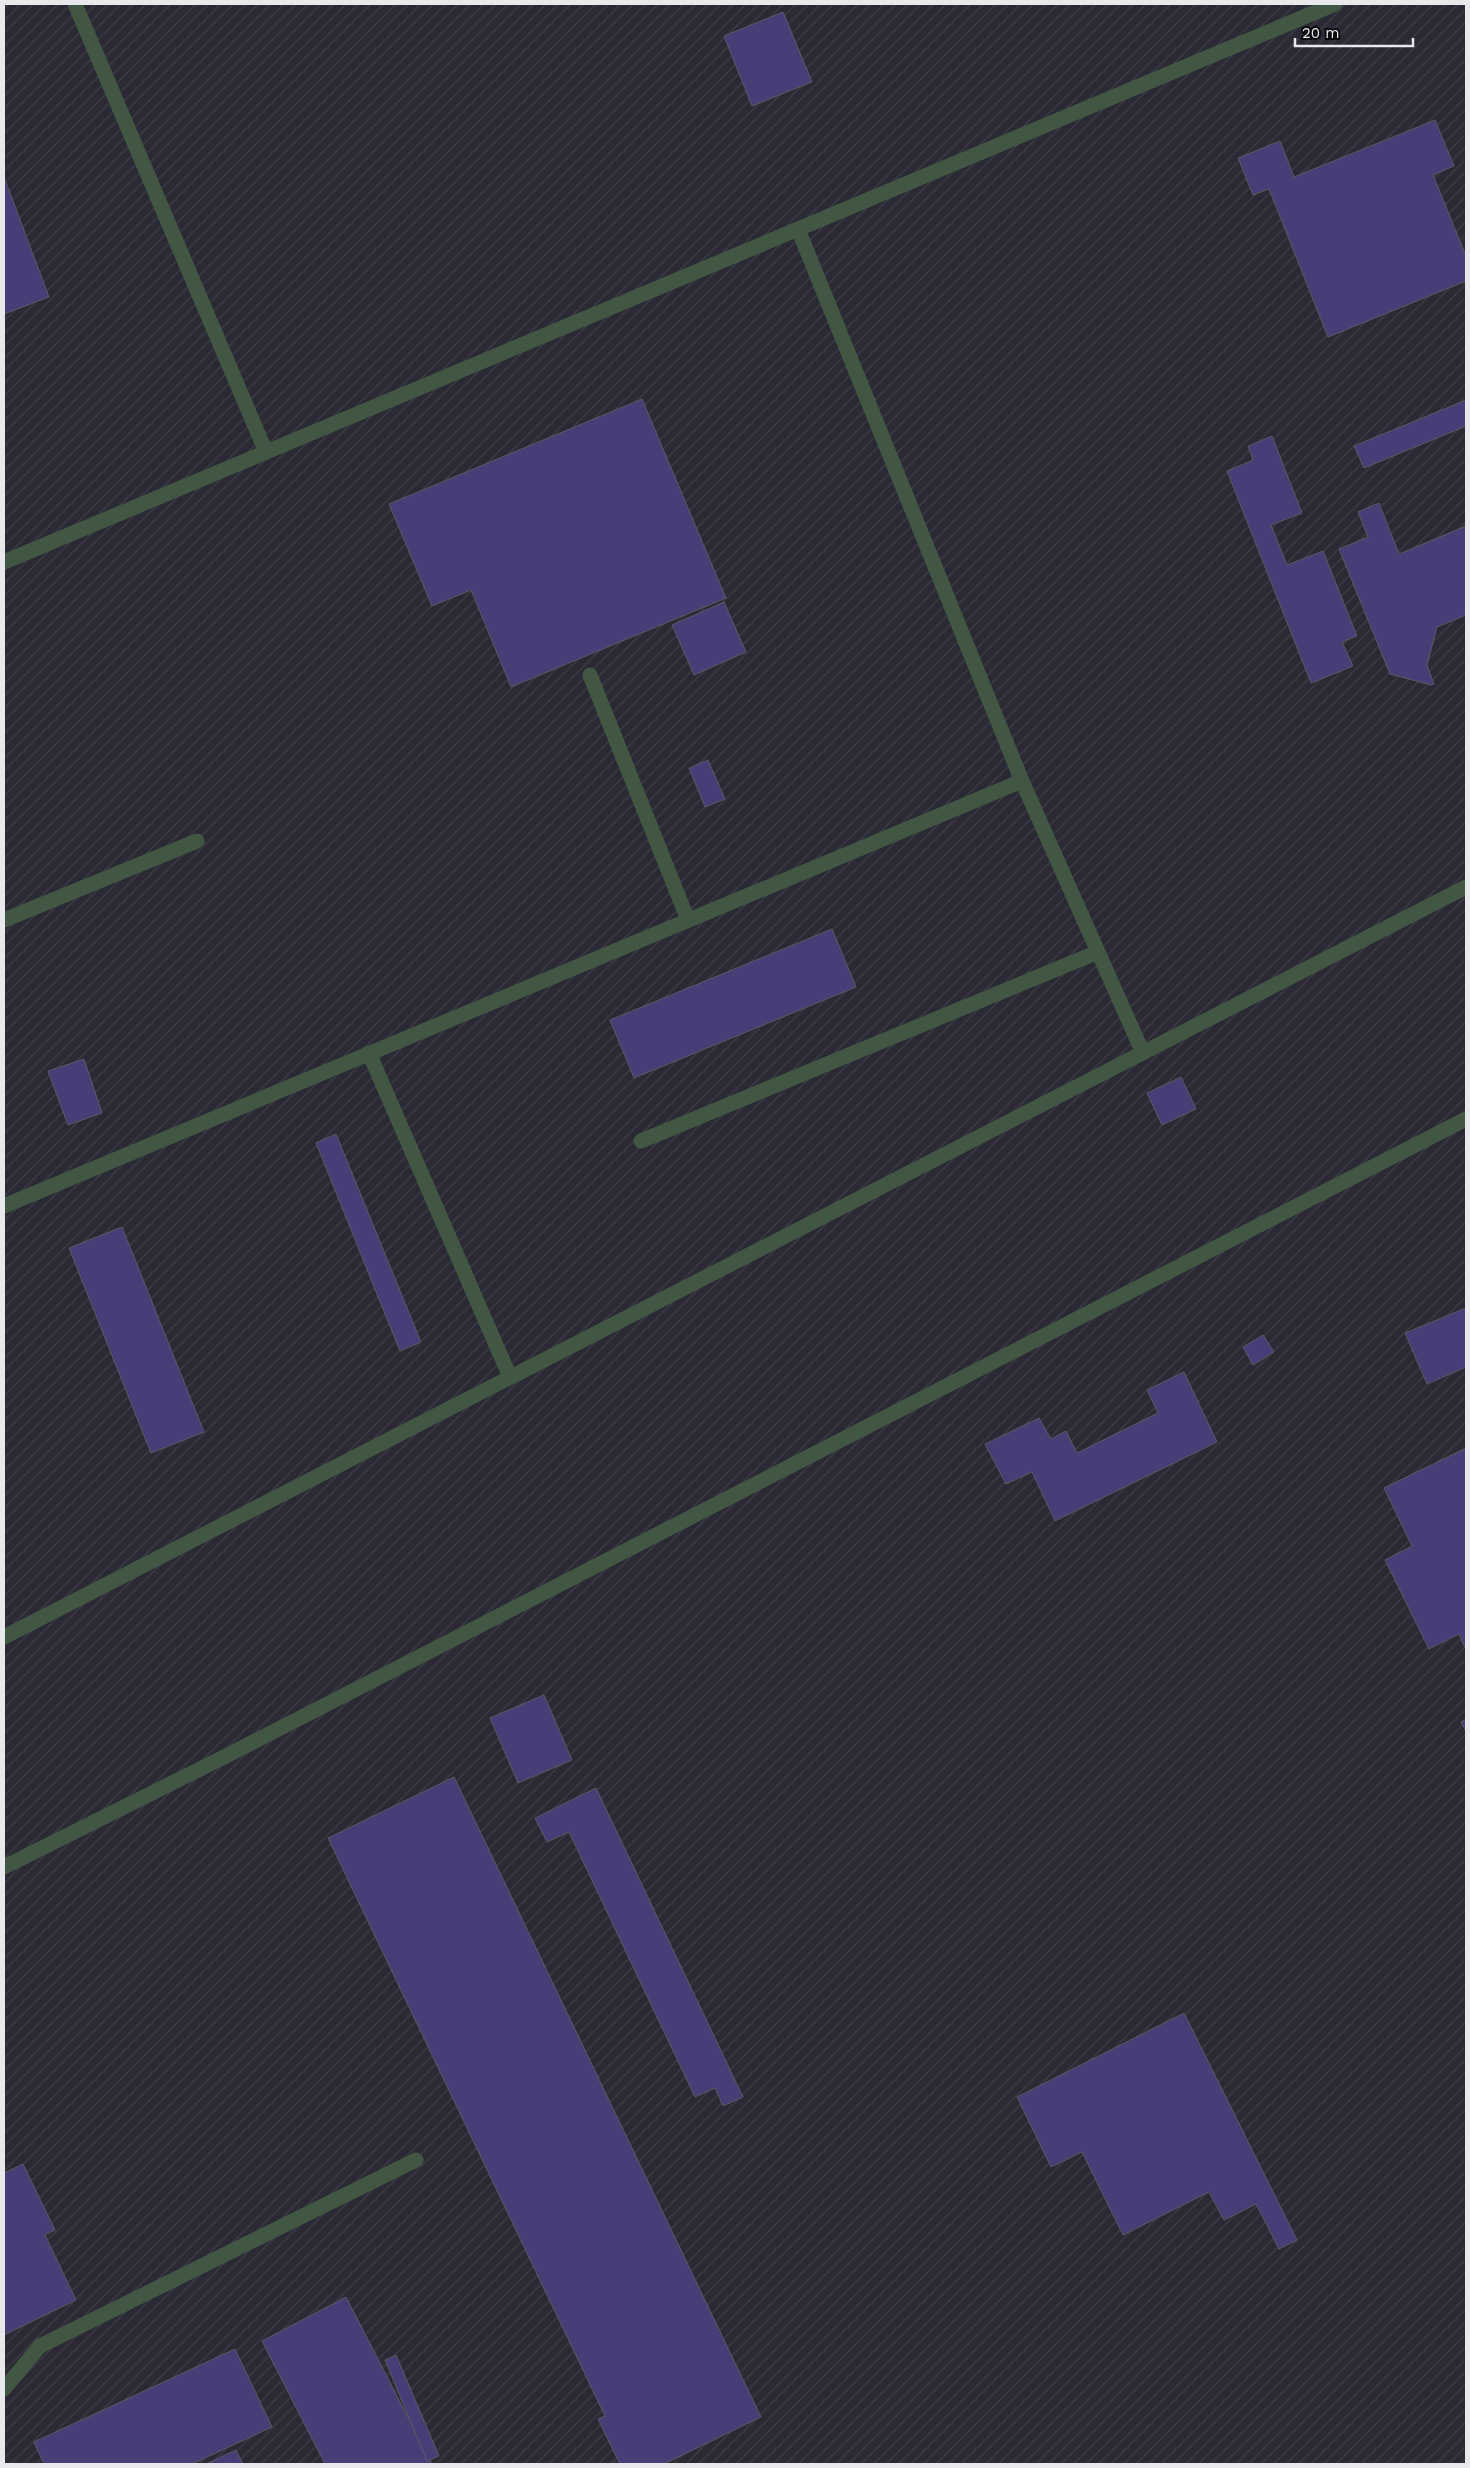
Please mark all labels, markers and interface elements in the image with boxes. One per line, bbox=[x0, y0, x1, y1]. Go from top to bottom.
scale bar bbox=[1295, 15, 1412, 47]
text: 20 m bbox=[1302, 24, 1340, 42]

